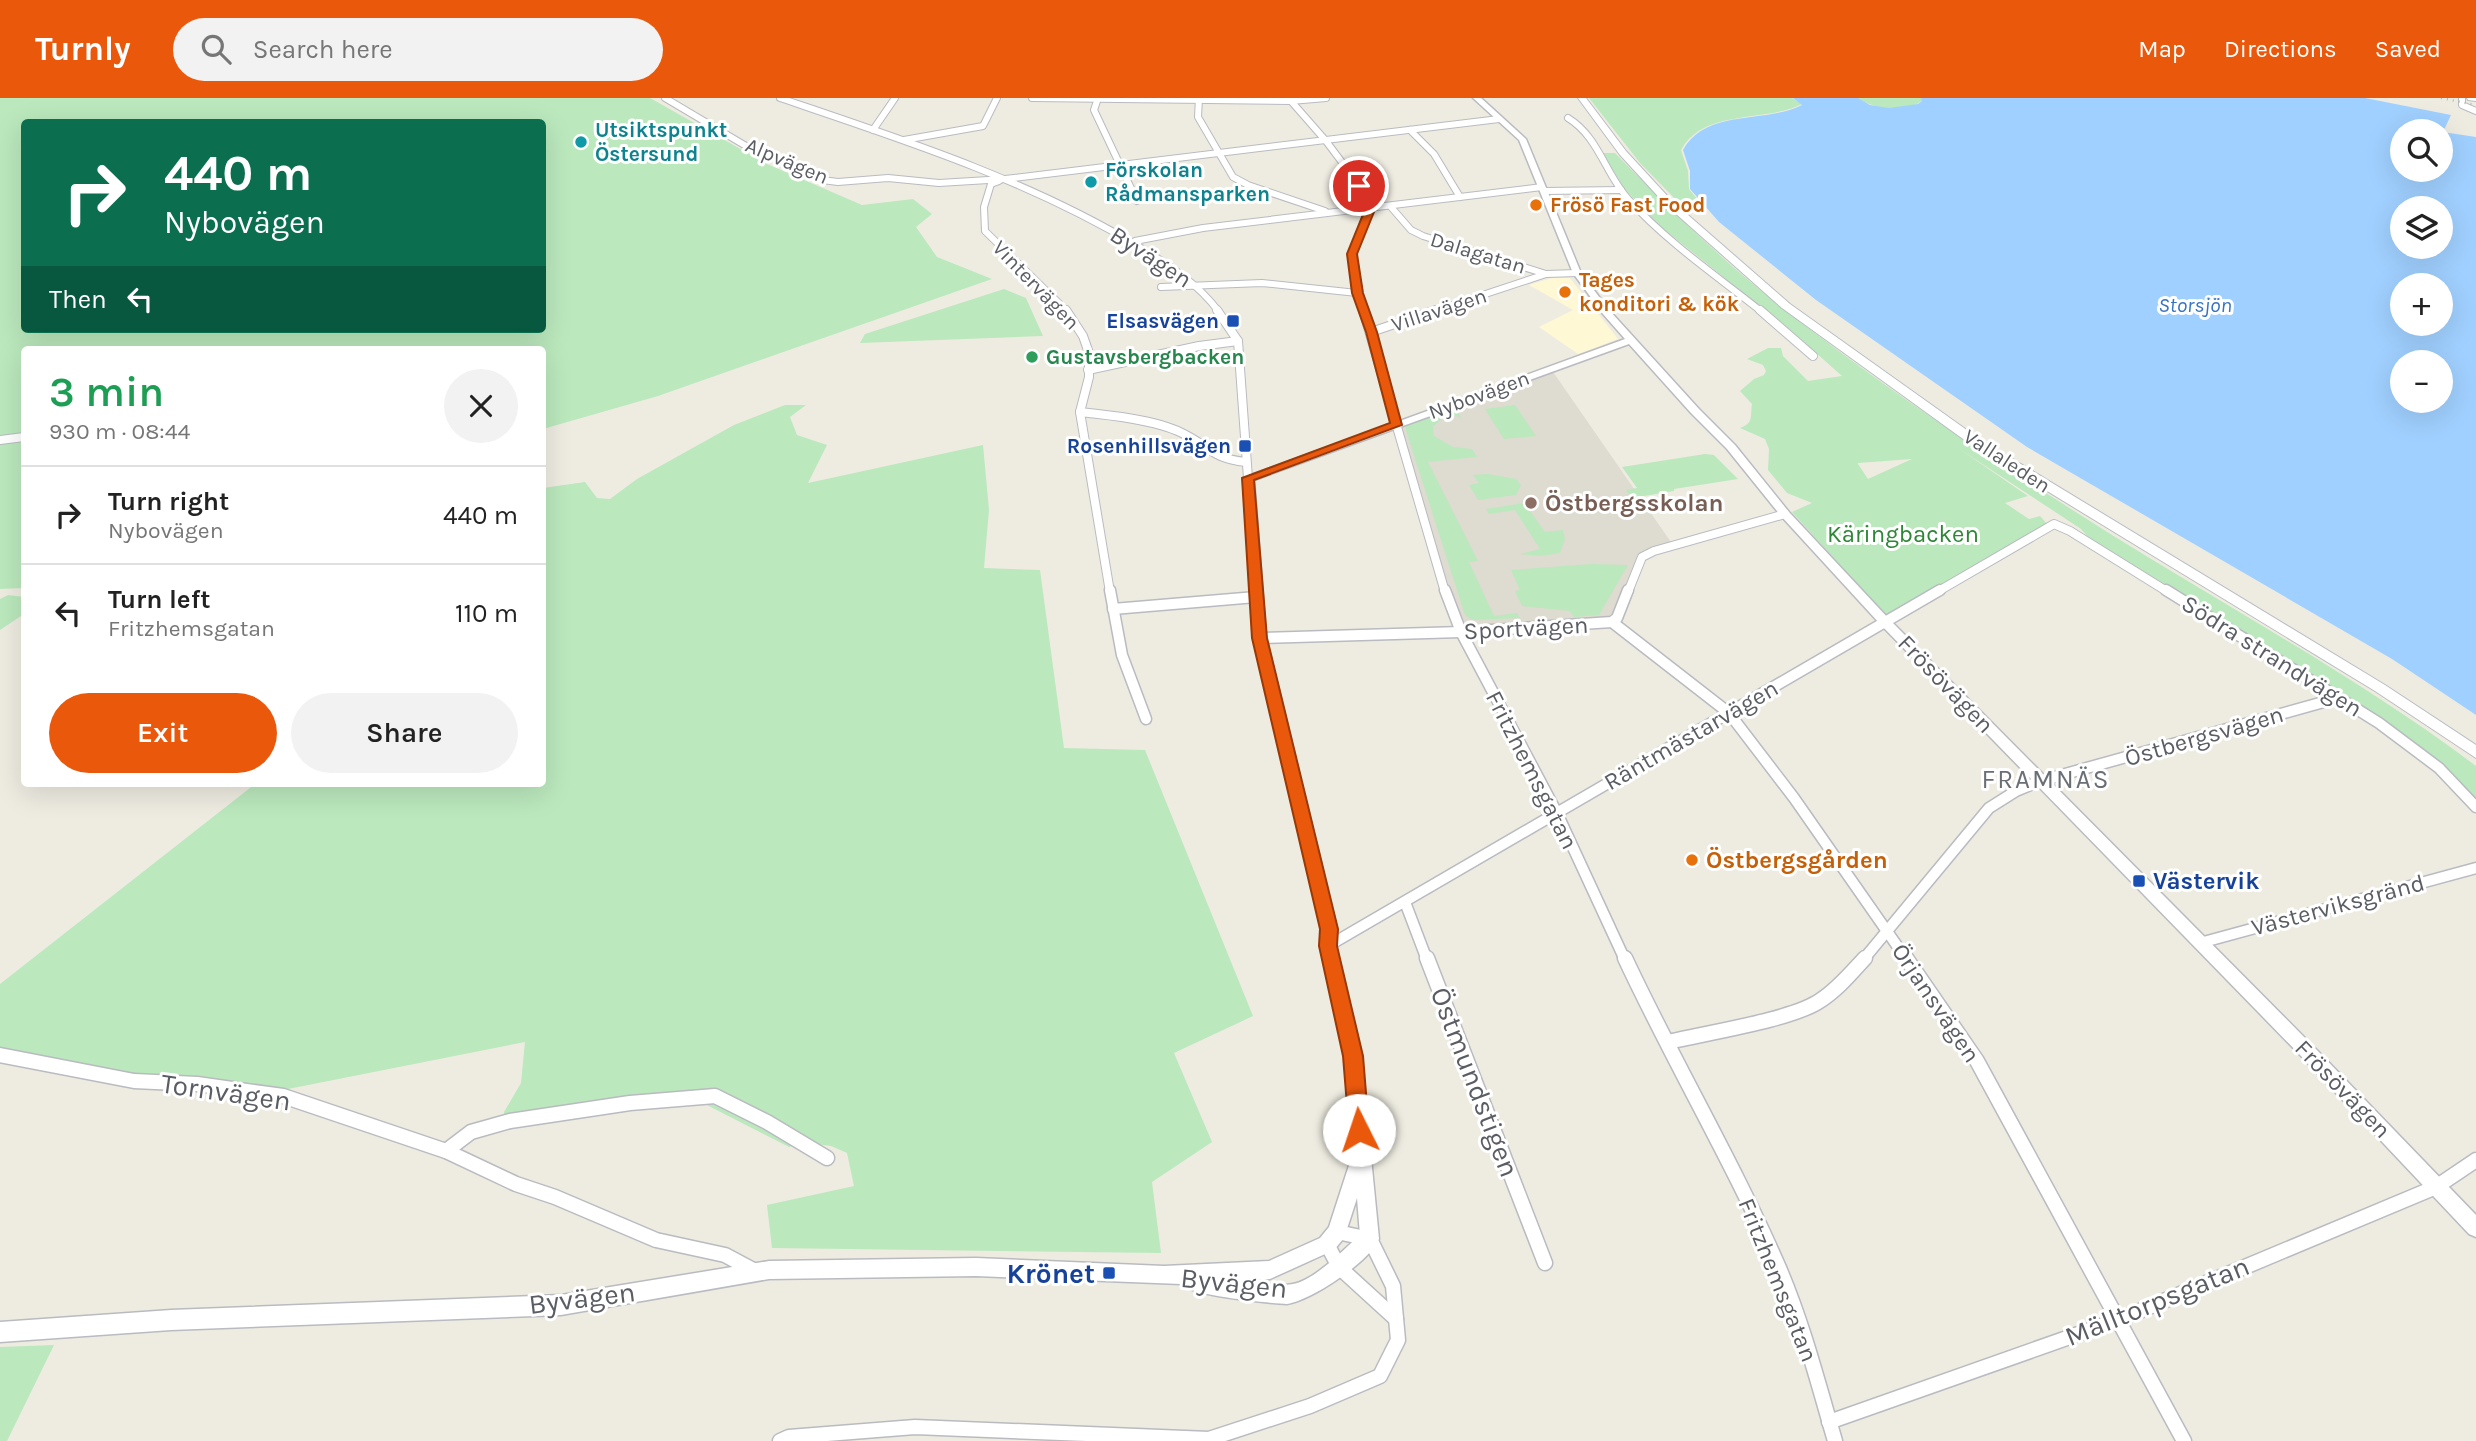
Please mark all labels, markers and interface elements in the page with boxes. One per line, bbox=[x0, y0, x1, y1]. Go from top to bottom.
search box bbox=[173, 18, 663, 81]
text: Turnly bbox=[35, 30, 131, 68]
icon: search bbox=[197, 30, 235, 68]
text: Search here bbox=[253, 34, 393, 65]
text: Map bbox=[2138, 35, 2186, 63]
text: Directions bbox=[2224, 35, 2337, 63]
text: Saved bbox=[2375, 35, 2441, 63]
place label: Utsiktspunkt Östersund bbox=[595, 118, 727, 166]
map controls bbox=[2390, 119, 2453, 413]
button: search bbox=[2390, 119, 2453, 182]
street label: Alpvägen bbox=[742, 133, 832, 189]
marker: Utsiktspunkt Östersund bbox=[573, 134, 589, 150]
text: 440 m bbox=[164, 145, 312, 202]
icon: right bbox=[49, 147, 140, 238]
pin bbox=[1329, 156, 1389, 216]
place label: Förskolan Rådmansparken bbox=[1105, 158, 1270, 206]
icon: arrive bbox=[1340, 167, 1378, 205]
marker: Förskolan Rådmansparken bbox=[1083, 174, 1099, 190]
place label: Frösö Fast Food bbox=[1550, 193, 1705, 217]
button: layers bbox=[2390, 196, 2453, 259]
marker: Frösö Fast Food bbox=[1528, 197, 1544, 213]
text: Nybovägen bbox=[164, 204, 325, 241]
street label: Byvägen bbox=[1105, 220, 1197, 294]
street label: Dalagatan bbox=[1427, 227, 1529, 279]
street label: Vintervägen bbox=[988, 235, 1084, 335]
place label: Tages konditori & kök bbox=[1579, 268, 1740, 316]
button: + bbox=[2390, 273, 2453, 336]
icon: left bbox=[121, 280, 159, 318]
street label: Villavägen bbox=[1388, 283, 1490, 337]
text: Then bbox=[49, 284, 107, 315]
marker: Tages konditori & kök bbox=[1557, 284, 1573, 300]
water label: Storsjön bbox=[2158, 293, 2232, 317]
place label: Elsasvägen bbox=[1106, 309, 1219, 333]
marker: Elsasvägen bbox=[1225, 313, 1241, 329]
place label: Gustavsbergbacken bbox=[1046, 345, 1244, 369]
marker: Gustavsbergbacken bbox=[1024, 349, 1040, 365]
button: − bbox=[2390, 350, 2453, 413]
street label: Nybovägen bbox=[1425, 366, 1533, 424]
text: 3 min bbox=[49, 367, 164, 417]
button: close bbox=[444, 369, 518, 443]
text: 930 m · 08:44 bbox=[49, 418, 190, 445]
street label: Vallaleden bbox=[1959, 424, 2055, 498]
place label: Rosenhillsvägen bbox=[1067, 434, 1231, 458]
marker: Rosenhillsvägen bbox=[1237, 438, 1253, 454]
text: Turn right bbox=[108, 486, 229, 517]
place label: Östbergsskolan bbox=[1545, 489, 1724, 517]
marker: Östbergsskolan bbox=[1523, 495, 1539, 511]
icon: right bbox=[49, 496, 87, 534]
text: 440 m bbox=[443, 500, 518, 531]
text: Nybovägen bbox=[108, 517, 224, 544]
park label: Käringbacken bbox=[1827, 520, 1979, 548]
text: Turn left bbox=[108, 584, 210, 615]
street label: Södra strandvägen bbox=[2177, 589, 2367, 723]
icon: left bbox=[49, 594, 87, 632]
text: 110 m bbox=[455, 598, 518, 629]
street label: Sportvägen bbox=[1463, 611, 1589, 645]
text: Fritzhemsgatan bbox=[108, 615, 275, 642]
street label: Frösövägen bbox=[1892, 629, 2000, 739]
street label: Räntmästarvägen bbox=[1599, 674, 1783, 796]
street label: Fritzhemsgatan bbox=[1480, 686, 1584, 854]
button: Exit bbox=[49, 693, 277, 773]
button: Share bbox=[291, 693, 518, 773]
street label: Östbergsvägen bbox=[2121, 700, 2287, 772]
district label: FRAMNÄS bbox=[1982, 764, 2110, 795]
place label: Östbergsgården bbox=[1706, 846, 1888, 874]
marker: Östbergsgården bbox=[1684, 852, 1700, 868]
place label: Västervik bbox=[2153, 867, 2259, 895]
street label: Västerviksgränd bbox=[2248, 868, 2428, 942]
marker: Västervik bbox=[2131, 873, 2147, 889]
street label: Örjansvägen bbox=[1886, 938, 1986, 1068]
street label: Östmundstigen bbox=[1424, 982, 1526, 1182]
street label: Frösövägen bbox=[2289, 1034, 2397, 1144]
street label: Tornvägen bbox=[159, 1067, 293, 1117]
position arrow bbox=[1322, 1093, 1396, 1167]
street label: Fritzhemsgatan bbox=[1732, 1194, 1824, 1366]
street label: Mälltorpsgatan bbox=[2060, 1249, 2254, 1353]
place label: Krönet bbox=[1007, 1257, 1095, 1290]
street label: Byvägen bbox=[1179, 1261, 1289, 1305]
marker: Krönet bbox=[1101, 1265, 1117, 1281]
street label: Byvägen bbox=[527, 1275, 637, 1321]

